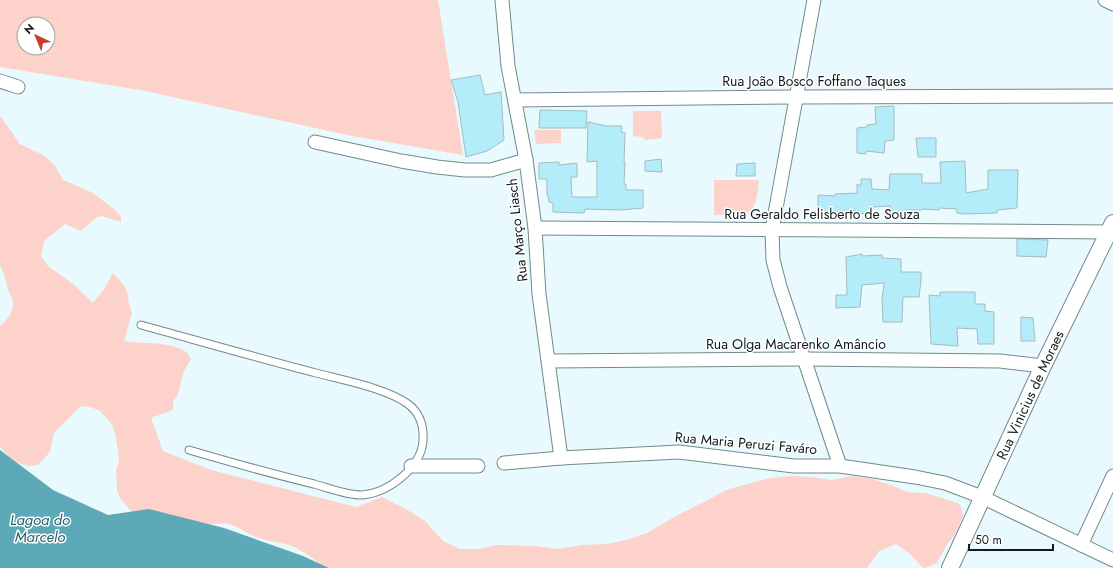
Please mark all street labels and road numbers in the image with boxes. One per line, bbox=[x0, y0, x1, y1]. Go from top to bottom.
street label: Rua João Bosco Foffano Taques bbox=[722, 71, 906, 91]
street label: Rua Março Liasch bbox=[502, 177, 532, 283]
street label: Rua Geraldo Felisberto de Souza bbox=[724, 204, 920, 224]
street label: Rua Vinicius de Moraes bbox=[991, 327, 1069, 463]
street label: Rua Olga Macarenko Amâncio bbox=[706, 334, 886, 354]
street label: Rua Maria Peruzi Faváro bbox=[674, 427, 818, 459]

